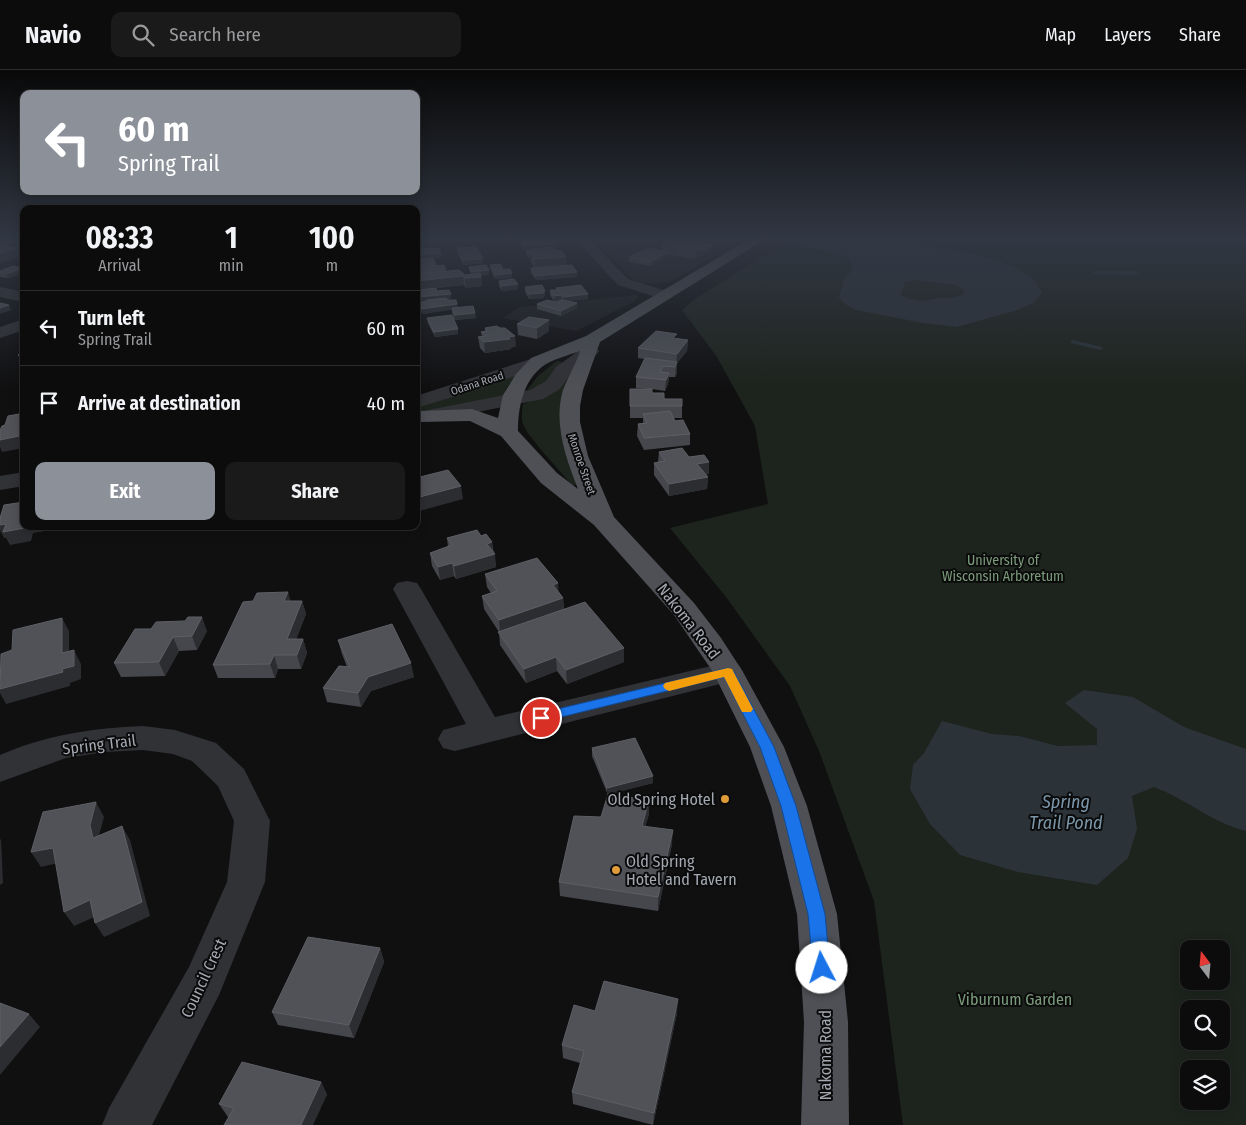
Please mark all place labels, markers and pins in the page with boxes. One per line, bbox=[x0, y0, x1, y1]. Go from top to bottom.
pin bbox=[520, 697, 562, 739]
place label: Old Spring Hotel bbox=[607, 790, 715, 809]
marker: Old Spring Hotel bbox=[719, 793, 731, 805]
place label: Old Spring Hotel and Tavern bbox=[626, 852, 737, 889]
marker: Old Spring Hotel and Tavern bbox=[610, 864, 622, 876]

